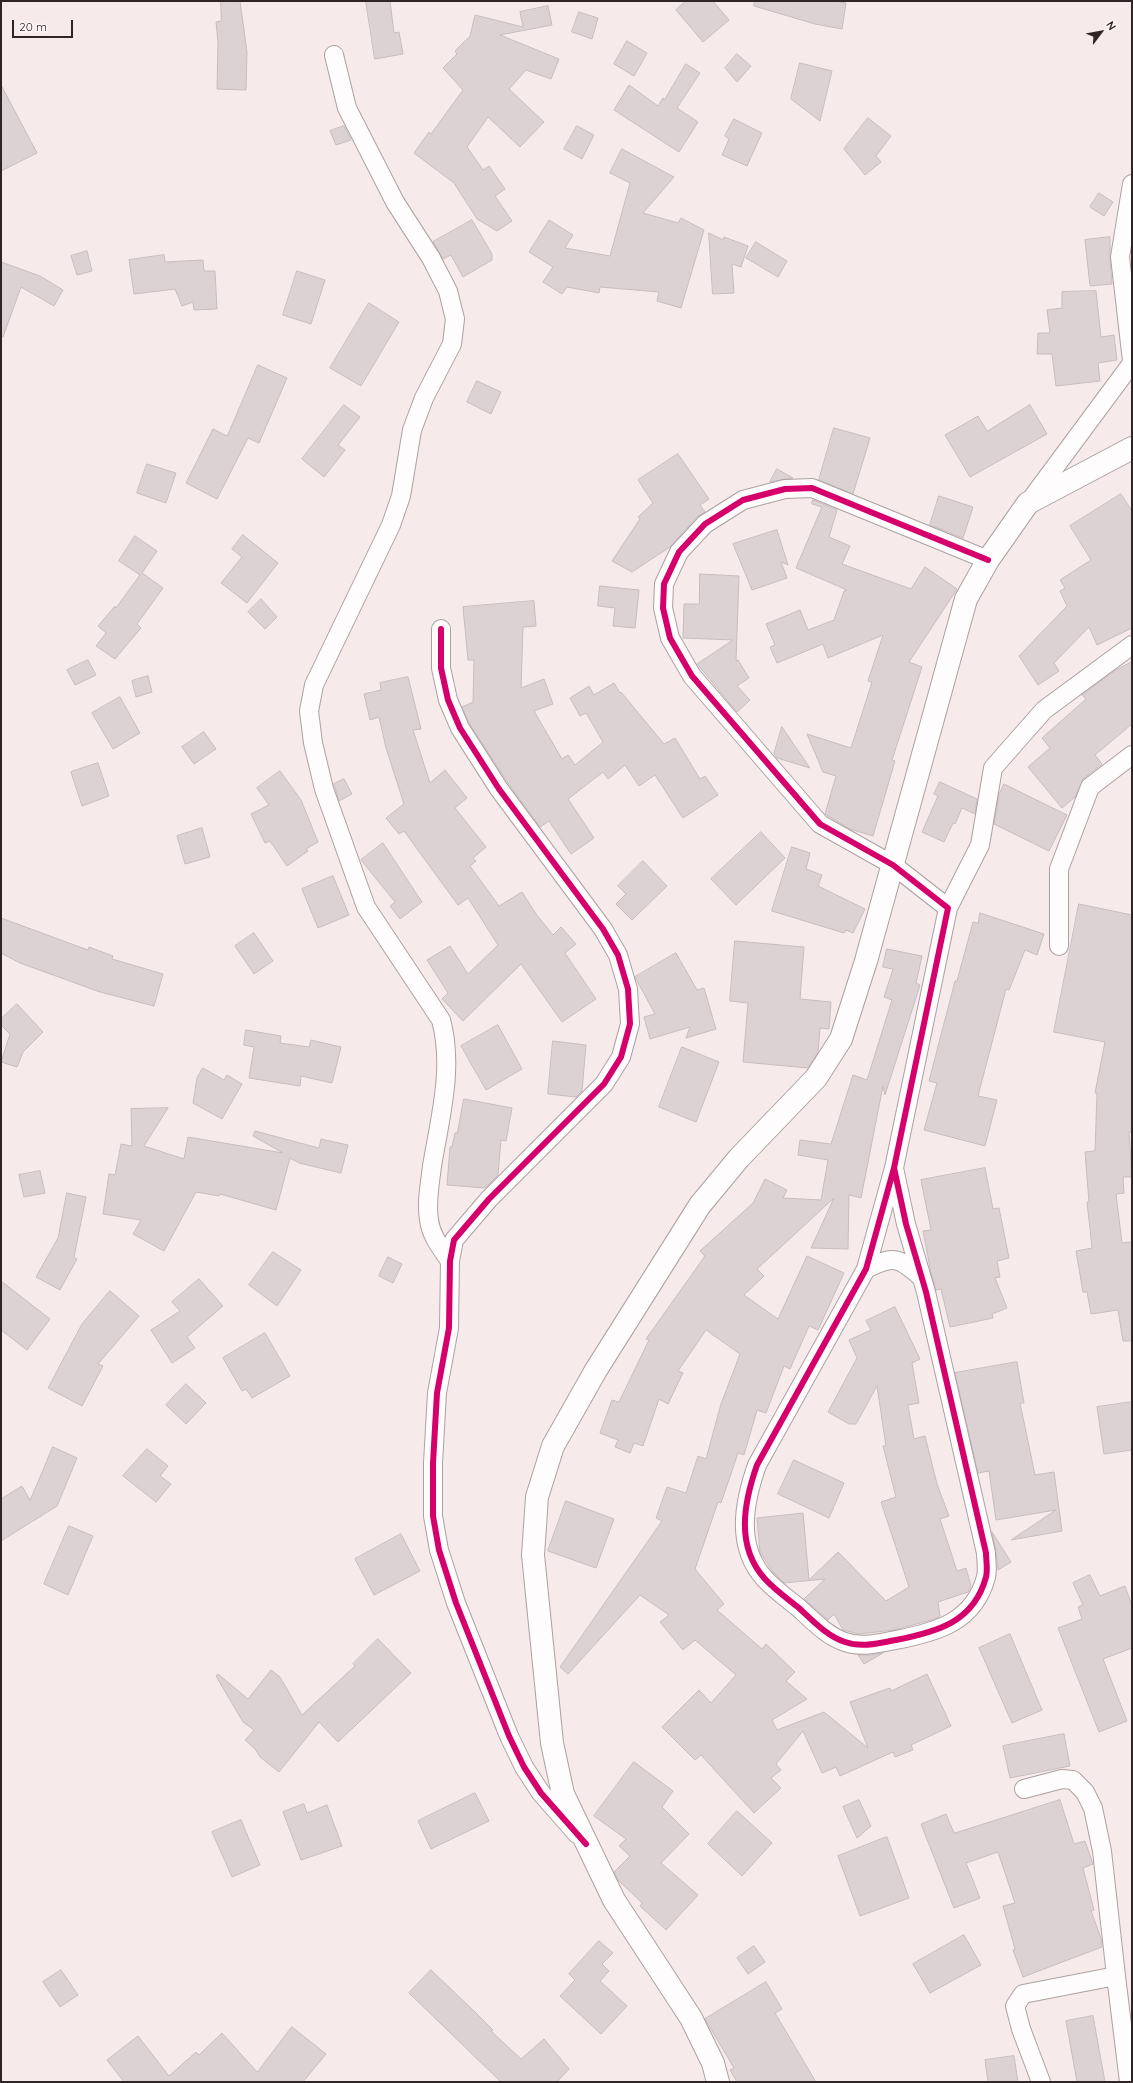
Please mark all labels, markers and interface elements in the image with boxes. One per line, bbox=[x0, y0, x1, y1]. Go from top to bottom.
scale bar bbox=[14, 12, 75, 38]
north arrow bbox=[1081, 12, 1121, 52]
text: N bbox=[1103, 18, 1119, 33]
text: 20 m bbox=[19, 19, 47, 34]

